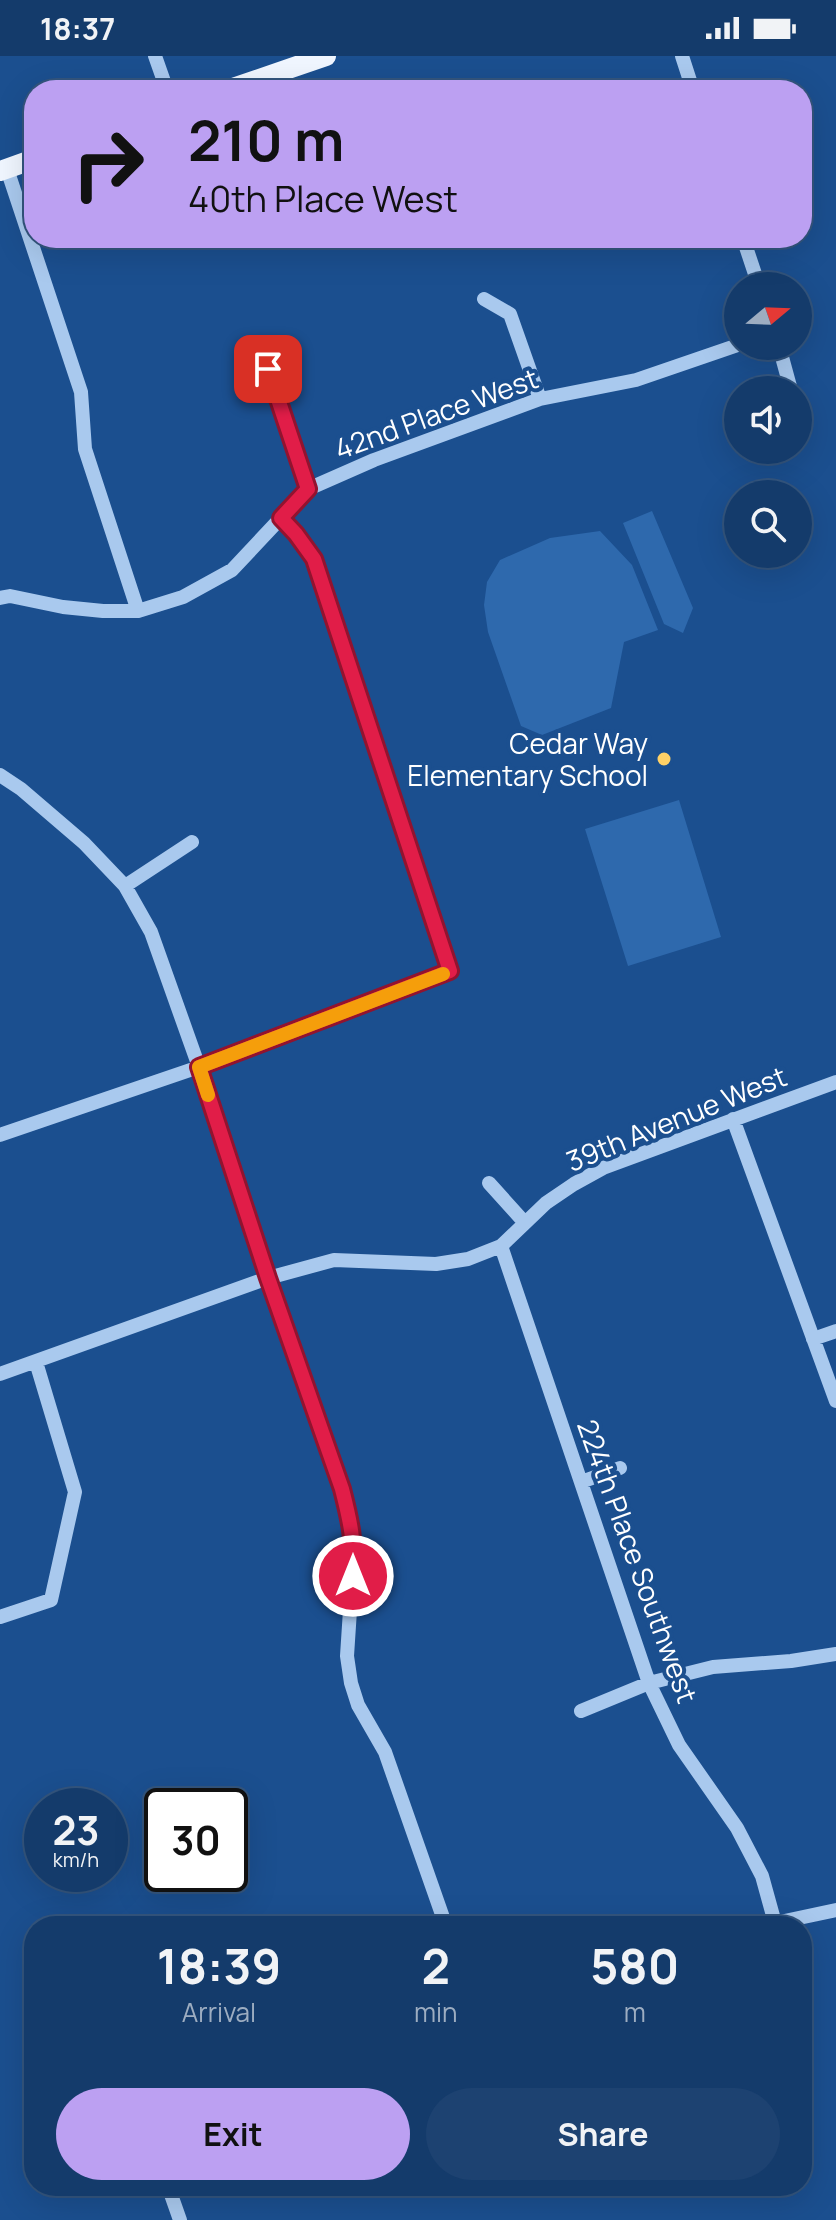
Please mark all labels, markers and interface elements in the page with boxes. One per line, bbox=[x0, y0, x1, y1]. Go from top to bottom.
text: 18:37 bbox=[40, 8, 115, 49]
text: 210 m bbox=[188, 101, 344, 178]
icon: right bbox=[56, 112, 160, 216]
text: 40th Place West bbox=[188, 174, 458, 223]
north arrow bbox=[724, 272, 812, 360]
map controls bbox=[724, 272, 812, 568]
pin bbox=[234, 335, 302, 403]
icon: arrive bbox=[246, 347, 290, 391]
street label: 42nd Place West bbox=[329, 359, 543, 467]
button: sound bbox=[724, 376, 812, 464]
button: search bbox=[724, 480, 812, 568]
place label: Cedar Way Elementary School bbox=[407, 724, 648, 794]
marker: Cedar Way Elementary School bbox=[655, 750, 673, 768]
street label: 39th Avenue West bbox=[560, 1056, 792, 1180]
street label: 224th Place Southwest bbox=[569, 1414, 707, 1708]
position arrow bbox=[311, 1534, 395, 1618]
speed limit sign: 30 bbox=[144, 1788, 248, 1892]
text: 23 bbox=[52, 1802, 100, 1857]
text: km/h bbox=[53, 1846, 99, 1873]
text: 18:39 bbox=[157, 1933, 281, 1998]
text: 2 bbox=[421, 1933, 450, 1998]
text: 580 bbox=[590, 1933, 679, 1998]
text: Arrival bbox=[182, 1994, 256, 2030]
text: min bbox=[414, 1994, 458, 2030]
text: m bbox=[624, 1994, 646, 2030]
button: Exit bbox=[56, 2088, 410, 2180]
button: Share bbox=[426, 2088, 780, 2180]

